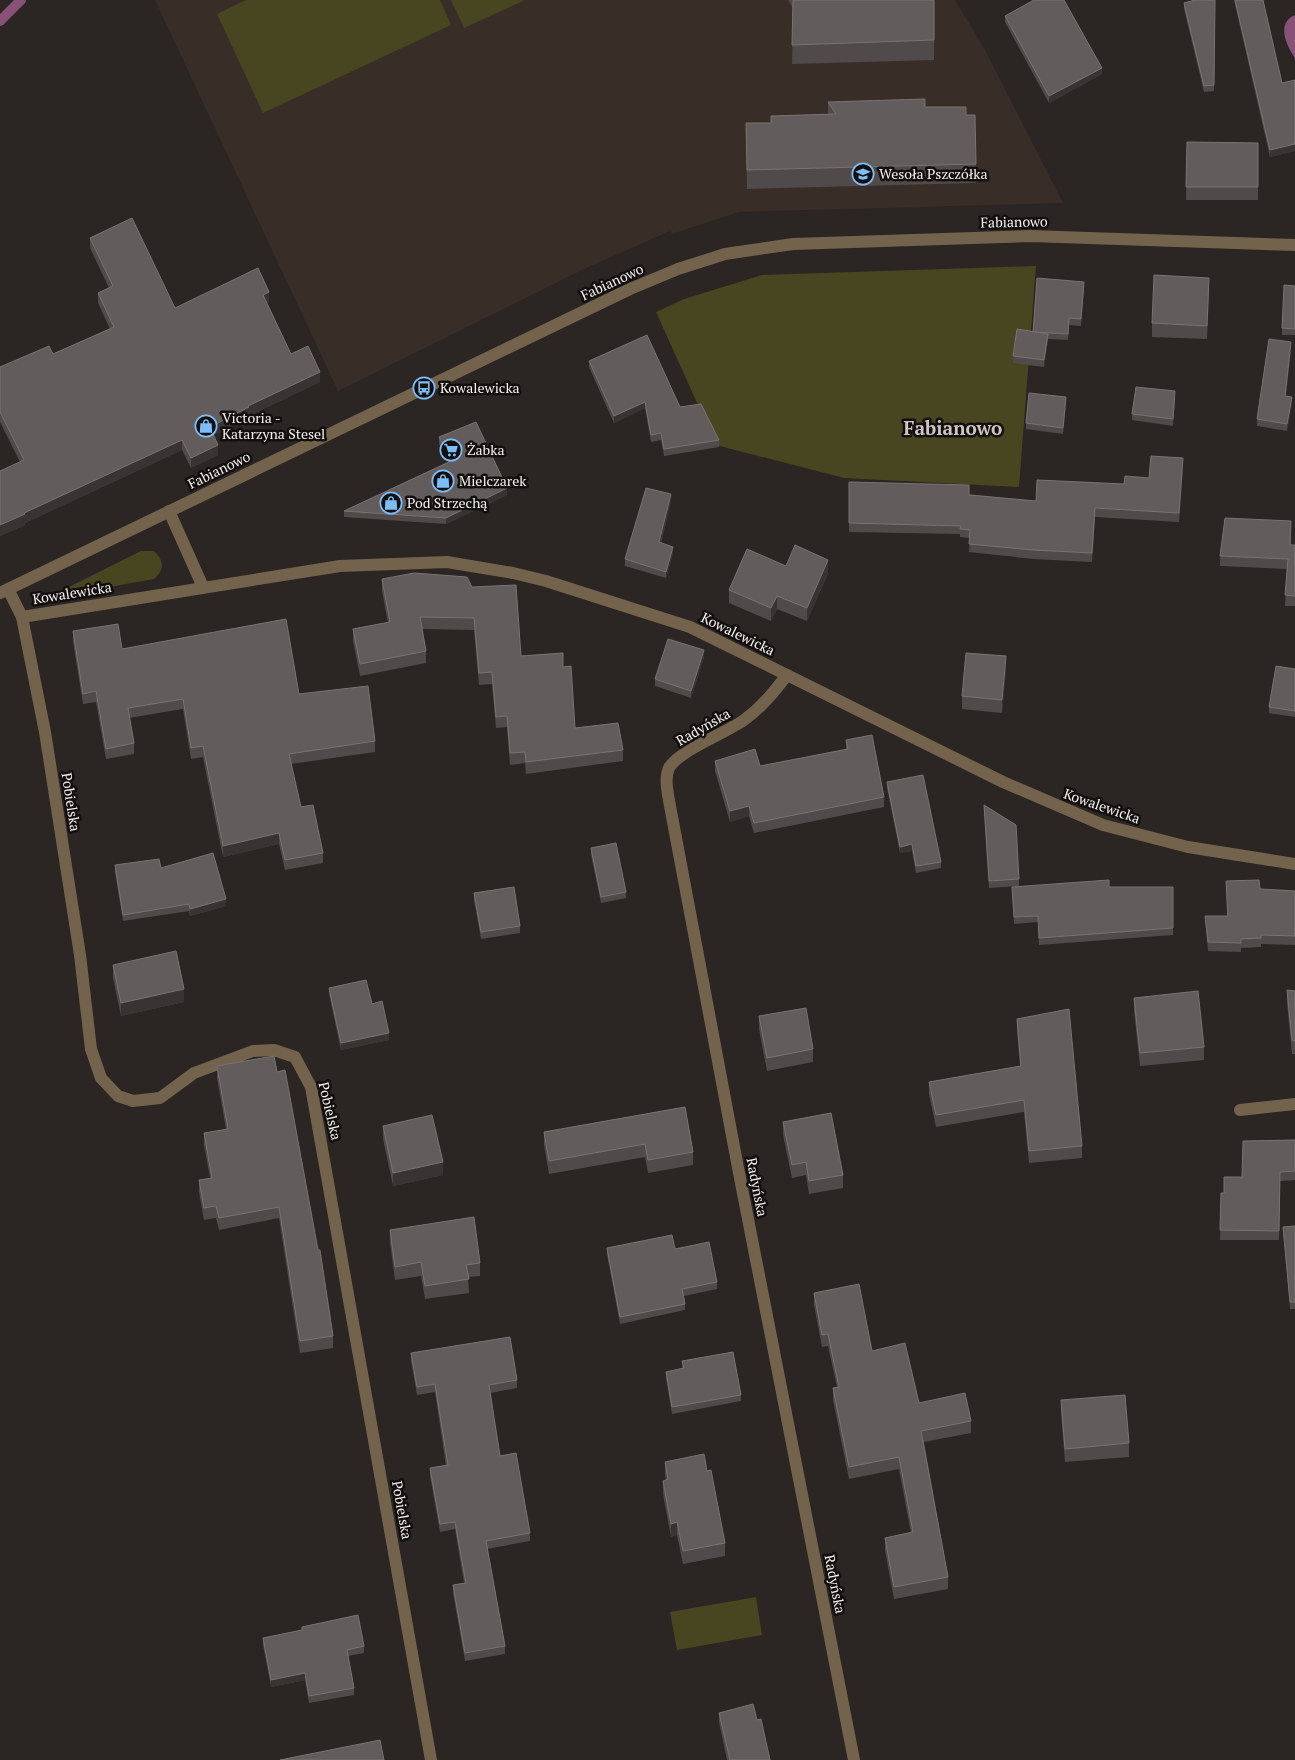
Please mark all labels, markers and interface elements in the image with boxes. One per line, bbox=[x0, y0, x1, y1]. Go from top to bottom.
school or university icon: Wesoła Pszczółka bbox=[851, 162, 875, 186]
place label: Wesoła Pszczółka bbox=[879, 164, 988, 183]
street label: Fabianowo bbox=[980, 211, 1048, 232]
street label: Fabianowo bbox=[577, 259, 647, 304]
bus stop icon: Kowalewicka bbox=[412, 376, 436, 400]
place label: Kowalewicka bbox=[440, 378, 520, 397]
place label: Victoria - Katarzyna Stesel bbox=[222, 408, 325, 443]
shop icon: Victoria - Katarzyna Stesel bbox=[194, 414, 218, 438]
district label: Fabianowo bbox=[904, 415, 1002, 440]
supermarket icon: Żabka bbox=[439, 438, 463, 462]
place label: Żabka bbox=[467, 440, 505, 459]
street label: Fabianowo bbox=[184, 446, 253, 493]
shop icon: Mielczarek bbox=[431, 469, 455, 493]
place label: Mielczarek bbox=[459, 471, 527, 490]
shop icon: Pod Strzechą bbox=[379, 491, 403, 515]
place label: Pod Strzechą bbox=[407, 493, 487, 512]
street label: Kowalewicka bbox=[31, 577, 113, 608]
street label: Kowalewicka bbox=[698, 608, 778, 660]
street label: Radyńska bbox=[672, 703, 733, 750]
street label: Pobielska bbox=[57, 771, 86, 833]
street label: Kowalewicka bbox=[1061, 784, 1143, 827]
street label: Pobielska bbox=[315, 1080, 346, 1142]
street label: Radyńska bbox=[742, 1156, 772, 1218]
street label: Pobielska bbox=[388, 1479, 417, 1541]
street label: Radyńska bbox=[820, 1553, 850, 1615]

